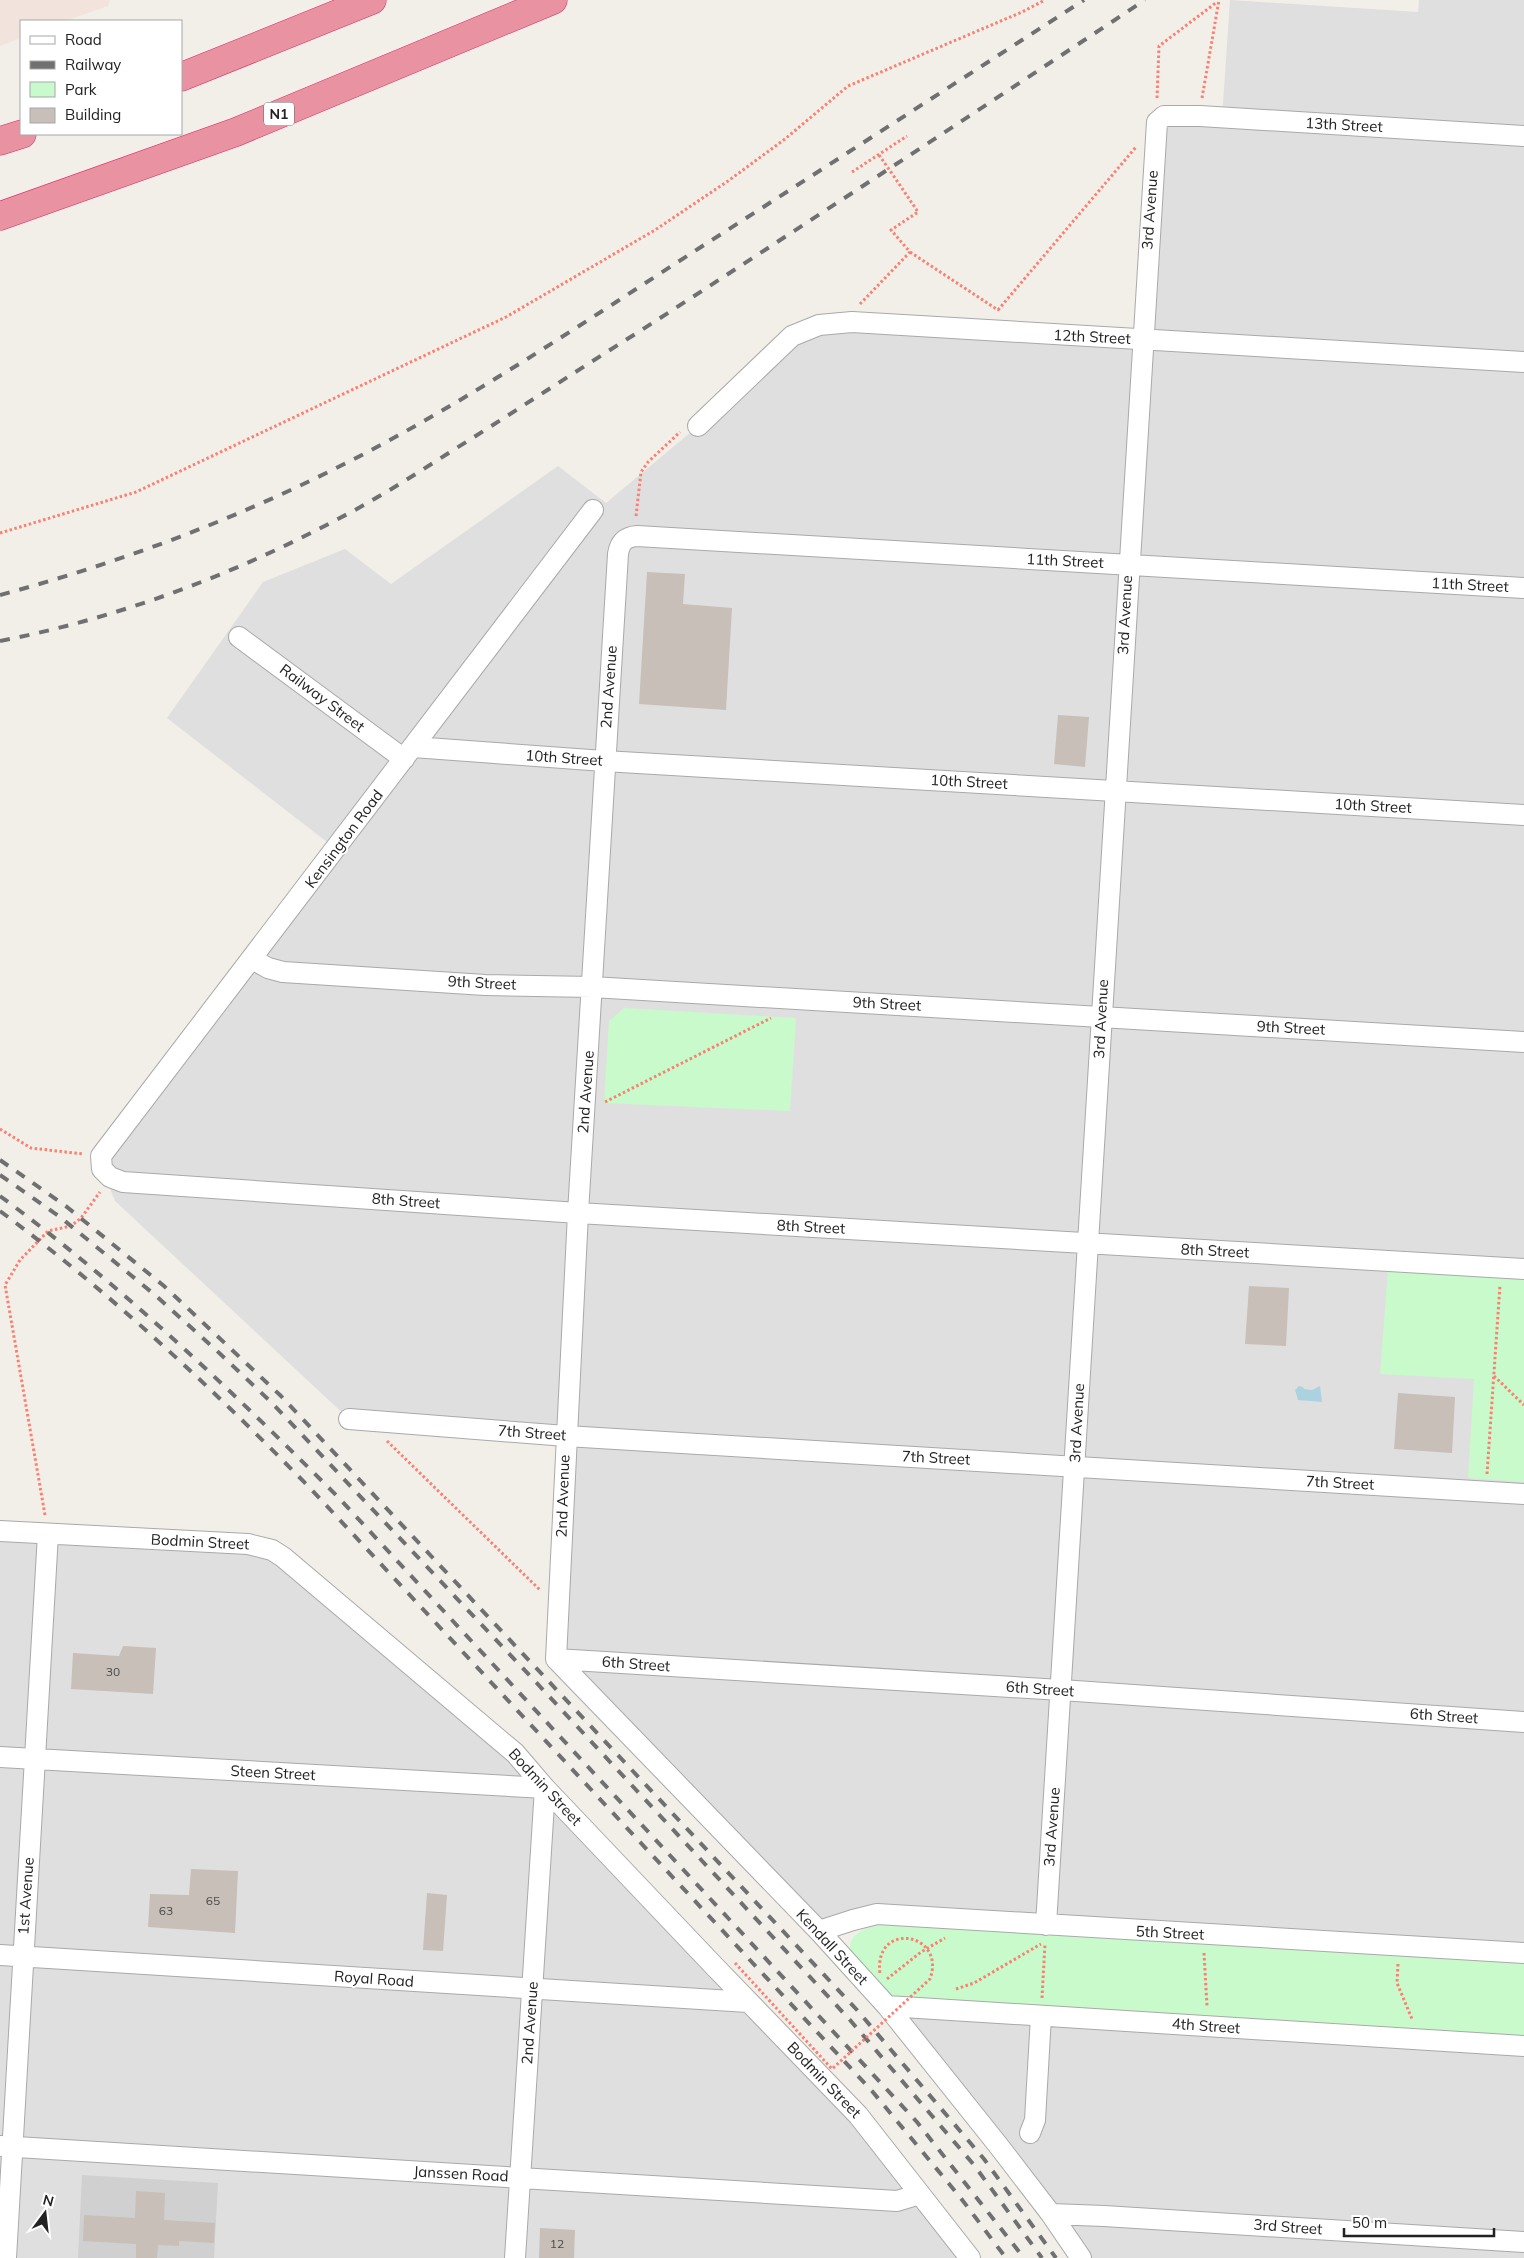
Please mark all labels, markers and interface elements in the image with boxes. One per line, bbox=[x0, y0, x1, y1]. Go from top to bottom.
legend bbox=[20, 20, 182, 135]
text: Road bbox=[65, 30, 102, 49]
text: Railway bbox=[65, 55, 121, 74]
text: Park bbox=[65, 80, 97, 99]
road number: N1 bbox=[264, 102, 294, 126]
text: Building bbox=[65, 105, 121, 124]
street label: 13th Street bbox=[1305, 113, 1383, 136]
street label: 3rd Avenue bbox=[1137, 170, 1162, 250]
street label: 12th Street bbox=[1053, 325, 1131, 348]
street label: 11th Street bbox=[1026, 549, 1104, 572]
street label: 11th Street bbox=[1431, 573, 1509, 596]
street label: 3rd Avenue bbox=[1113, 575, 1136, 655]
street label: 2nd Avenue bbox=[596, 645, 621, 729]
street label: Railway Street bbox=[276, 659, 369, 736]
street label: 10th Street bbox=[525, 745, 603, 770]
street label: 10th Street bbox=[930, 770, 1008, 793]
street label: Kensington Road bbox=[300, 786, 387, 892]
street label: 10th Street bbox=[1334, 794, 1412, 817]
street label: 9th Street bbox=[447, 971, 517, 994]
street label: 3rd Avenue bbox=[1089, 979, 1112, 1059]
street label: 9th Street bbox=[852, 992, 922, 1015]
street label: 9th Street bbox=[1256, 1016, 1326, 1039]
street label: 2nd Avenue bbox=[573, 1050, 598, 1134]
street label: 8th Street bbox=[371, 1189, 441, 1212]
street label: 8th Street bbox=[776, 1215, 846, 1238]
street label: 8th Street bbox=[1180, 1239, 1250, 1262]
street label: 3rd Avenue bbox=[1065, 1383, 1088, 1463]
street label: 7th Street bbox=[497, 1421, 567, 1444]
street label: 7th Street bbox=[901, 1446, 971, 1469]
street label: 2nd Avenue bbox=[552, 1454, 573, 1538]
street label: 7th Street bbox=[1305, 1471, 1375, 1494]
street label: Bodmin Street bbox=[150, 1529, 250, 1554]
street label: 6th Street bbox=[601, 1652, 671, 1675]
house number: 30 bbox=[106, 1664, 120, 1679]
street label: 6th Street bbox=[1005, 1677, 1075, 1700]
street label: 6th Street bbox=[1409, 1704, 1479, 1727]
street label: Bodmin Street bbox=[505, 1744, 586, 1829]
street label: Steen Street bbox=[230, 1761, 316, 1784]
street label: 3rd Avenue bbox=[1039, 1787, 1064, 1867]
street label: 1st Avenue bbox=[13, 1857, 38, 1935]
house number: 65 bbox=[206, 1893, 220, 1908]
house number: 63 bbox=[159, 1903, 173, 1918]
street label: Kendall Street bbox=[792, 1905, 872, 1989]
street label: 5th Street bbox=[1135, 1921, 1205, 1944]
street label: Royal Road bbox=[334, 1966, 414, 1991]
street label: 2nd Avenue bbox=[517, 1981, 542, 2065]
street label: 4th Street bbox=[1171, 2014, 1241, 2037]
street label: Bodmin Street bbox=[783, 2038, 865, 2122]
street label: Janssen Road bbox=[413, 2162, 509, 2185]
north arrow bbox=[20, 2188, 70, 2238]
text: N bbox=[41, 2190, 56, 2211]
scale bar bbox=[1344, 2206, 1494, 2238]
text: 50 m bbox=[1352, 2213, 1387, 2232]
street label: 3rd Street bbox=[1253, 2215, 1323, 2238]
house number: 12 bbox=[550, 2236, 564, 2251]

